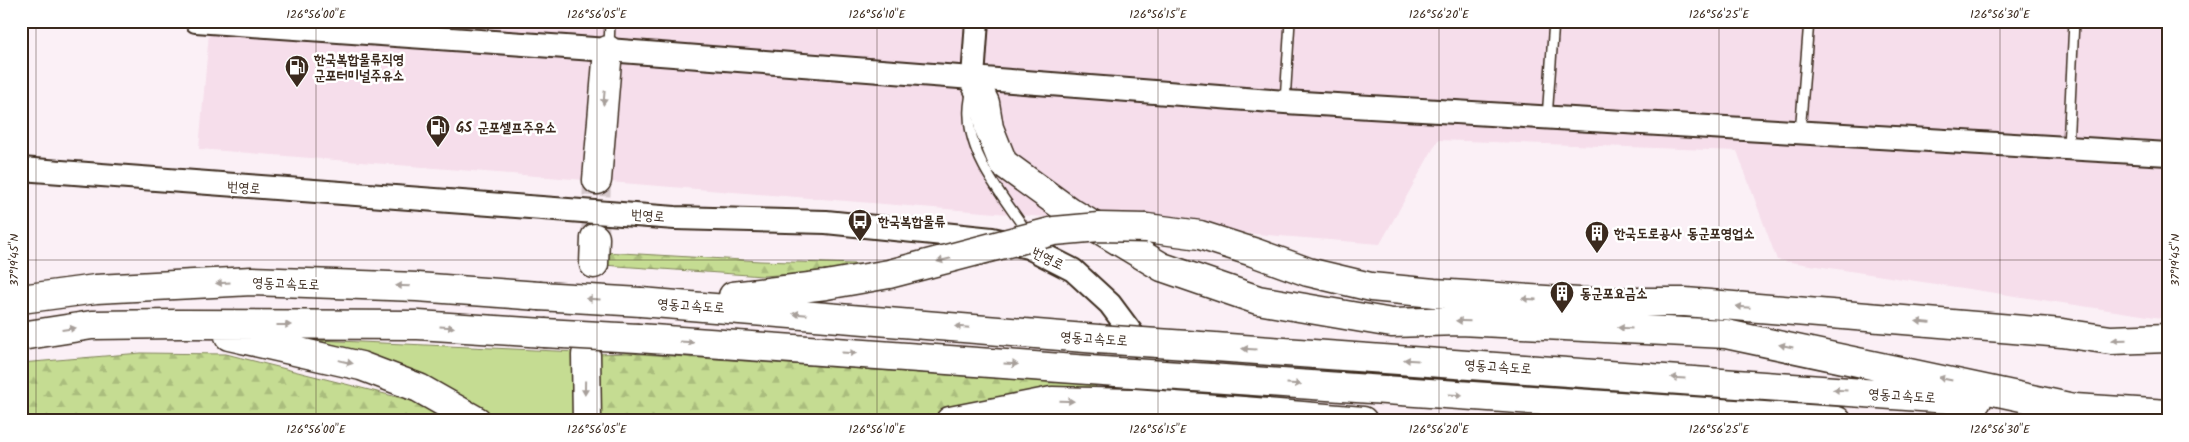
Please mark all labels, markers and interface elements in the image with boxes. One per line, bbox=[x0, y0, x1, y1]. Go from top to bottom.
text: 126°56'00"E bbox=[286, 5, 347, 24]
text: 126°56'05"E bbox=[567, 5, 628, 24]
text: 126°56'10"E bbox=[848, 5, 907, 24]
text: 126°56'15"E bbox=[1129, 5, 1188, 24]
text: 126°56'20"E bbox=[1409, 5, 1470, 24]
text: 126°56'25"E bbox=[1689, 5, 1750, 24]
text: 126°56'30"E bbox=[1970, 5, 2031, 24]
place label: 한국복합물류직영 군포터미널주유소 bbox=[313, 49, 404, 87]
fuel station icon: 한국복합물류직영 군포터미널주유소 bbox=[284, 54, 310, 88]
one-way arrow bbox=[600, 90, 608, 106]
fuel station icon: GS 군포셀프주유소 bbox=[425, 114, 451, 148]
place label: GS 군포셀프주유소 bbox=[456, 117, 556, 139]
street label: 번영로 bbox=[226, 176, 262, 200]
street label: 번영로 bbox=[630, 204, 666, 228]
bus stop icon: 한국복합물류 bbox=[847, 208, 873, 242]
place label: 한국복합물류 bbox=[877, 211, 946, 233]
building icon: 한국도로공사 동군포영업소 bbox=[1584, 220, 1610, 254]
place label: 한국도로공사 동군포영업소 bbox=[1613, 223, 1755, 245]
text: 37°19'45"N bbox=[5, 234, 24, 286]
text: 37°19'45"N bbox=[2166, 234, 2185, 286]
street label: 번영로 bbox=[1028, 242, 1068, 276]
one-way arrow bbox=[937, 256, 952, 264]
street label: 영동고속도로 bbox=[252, 272, 320, 296]
one-way arrow bbox=[215, 279, 231, 287]
building icon: 동군포요금소 bbox=[1549, 280, 1575, 314]
one-way arrow bbox=[395, 282, 411, 290]
place label: 동군포요금소 bbox=[1580, 283, 1648, 305]
street label: 영동고속도로 bbox=[656, 293, 725, 319]
one-way arrow bbox=[1520, 294, 1536, 302]
one-way arrow bbox=[584, 295, 600, 303]
one-way arrow bbox=[1735, 302, 1751, 310]
one-way arrow bbox=[792, 310, 808, 318]
one-way arrow bbox=[1454, 317, 1470, 325]
one-way arrow bbox=[1914, 317, 1930, 325]
one-way arrow bbox=[276, 321, 292, 329]
one-way arrow bbox=[439, 323, 455, 331]
one-way arrow bbox=[954, 323, 970, 331]
one-way arrow bbox=[62, 324, 78, 332]
one-way arrow bbox=[1617, 324, 1633, 332]
street label: 영동고속도로 bbox=[1059, 326, 1128, 352]
one-way arrow bbox=[2111, 336, 2127, 344]
one-way arrow bbox=[679, 338, 695, 346]
one-way arrow bbox=[1778, 342, 1794, 350]
one-way arrow bbox=[1241, 345, 1257, 353]
one-way arrow bbox=[841, 349, 857, 357]
street label: 영동고속도로 bbox=[1463, 354, 1532, 380]
one-way arrow bbox=[1403, 356, 1419, 364]
one-way arrow bbox=[339, 358, 354, 366]
one-way arrow bbox=[1003, 361, 1019, 369]
one-way arrow bbox=[1670, 374, 1686, 382]
one-way arrow bbox=[1937, 375, 1953, 383]
one-way arrow bbox=[581, 380, 589, 396]
one-way arrow bbox=[1286, 380, 1302, 388]
street label: 영동고속도로 bbox=[1867, 383, 1936, 409]
one-way arrow bbox=[1832, 386, 1848, 394]
one-way arrow bbox=[1448, 391, 1464, 399]
one-way arrow bbox=[1059, 398, 1075, 406]
text: 126°56'00"E bbox=[286, 420, 347, 439]
text: 126°56'05"E bbox=[567, 420, 628, 439]
text: 126°56'10"E bbox=[848, 420, 907, 439]
text: 126°56'15"E bbox=[1129, 420, 1188, 439]
text: 126°56'20"E bbox=[1409, 420, 1470, 439]
text: 126°56'25"E bbox=[1689, 420, 1750, 439]
text: 126°56'30"E bbox=[1970, 420, 2031, 439]

